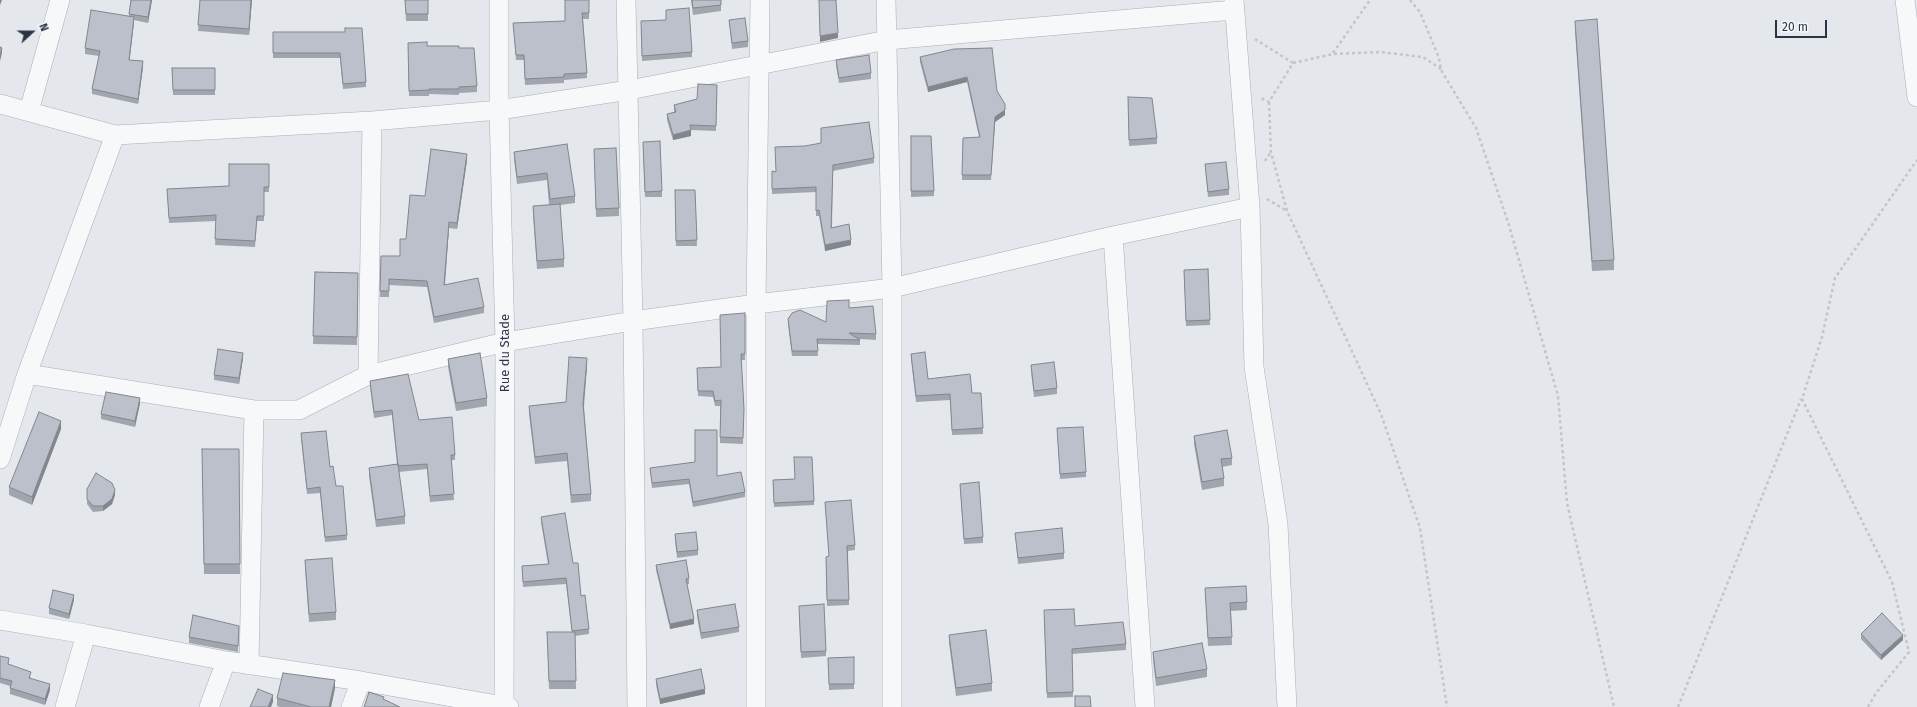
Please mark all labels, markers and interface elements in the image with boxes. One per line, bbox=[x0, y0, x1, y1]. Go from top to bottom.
north arrow bbox=[12, 12, 52, 52]
scale bar bbox=[1777, 12, 1829, 38]
text: 20 m bbox=[1782, 20, 1808, 34]
text: N bbox=[36, 22, 51, 33]
street label: Rue du Stade bbox=[497, 314, 513, 392]

